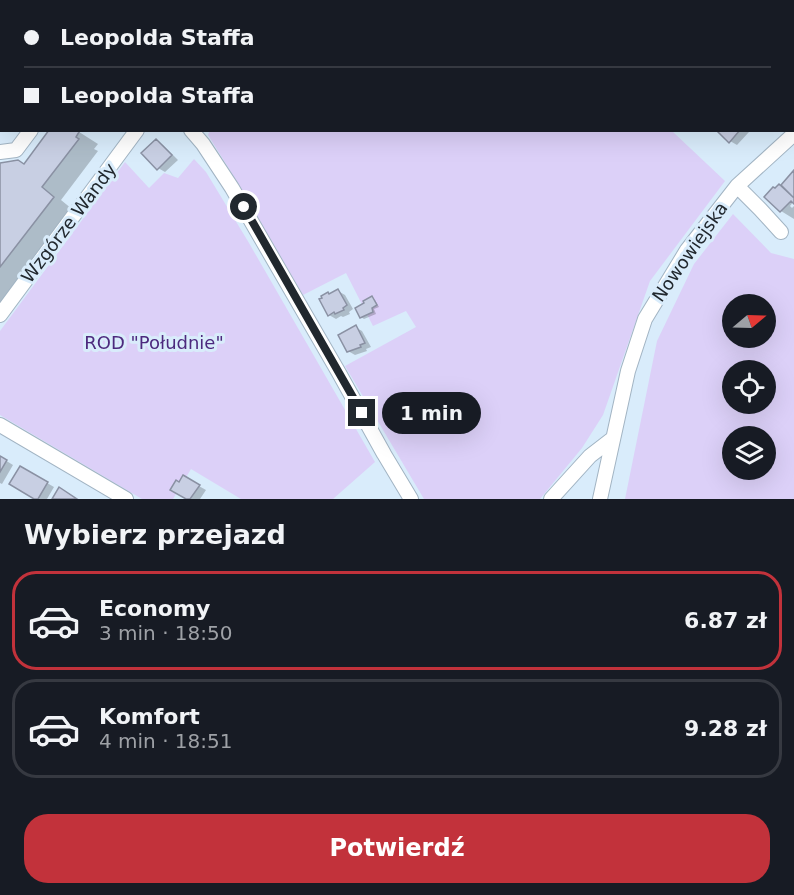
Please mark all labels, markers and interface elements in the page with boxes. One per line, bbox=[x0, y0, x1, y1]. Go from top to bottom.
text: Leopolda Staffa bbox=[60, 25, 255, 50]
text: Leopolda Staffa bbox=[60, 83, 255, 108]
street label: Wzgórze Wandy bbox=[17, 158, 121, 287]
route start bbox=[230, 193, 257, 220]
street label: Nowowiejska bbox=[648, 198, 732, 305]
north arrow bbox=[722, 294, 776, 348]
map controls bbox=[722, 294, 776, 480]
park label: ROD "Południe" bbox=[84, 332, 224, 353]
button: locate bbox=[722, 360, 776, 414]
callout: 1 min bbox=[383, 392, 482, 434]
route end bbox=[348, 399, 375, 426]
text: 1 min bbox=[400, 401, 463, 425]
button: layers bbox=[722, 426, 776, 480]
text: Wybierz przejazd bbox=[24, 519, 286, 550]
icon: car bbox=[27, 594, 81, 648]
text: Economy bbox=[99, 596, 210, 621]
text: 6.87 zł bbox=[684, 608, 767, 633]
text: 3 min · 18:50 bbox=[99, 621, 233, 645]
icon: car bbox=[27, 702, 81, 756]
text: Komfort bbox=[99, 704, 200, 729]
text: 9.28 zł bbox=[684, 716, 767, 741]
text: 4 min · 18:51 bbox=[99, 729, 233, 753]
button: Potwierdź bbox=[24, 814, 770, 883]

